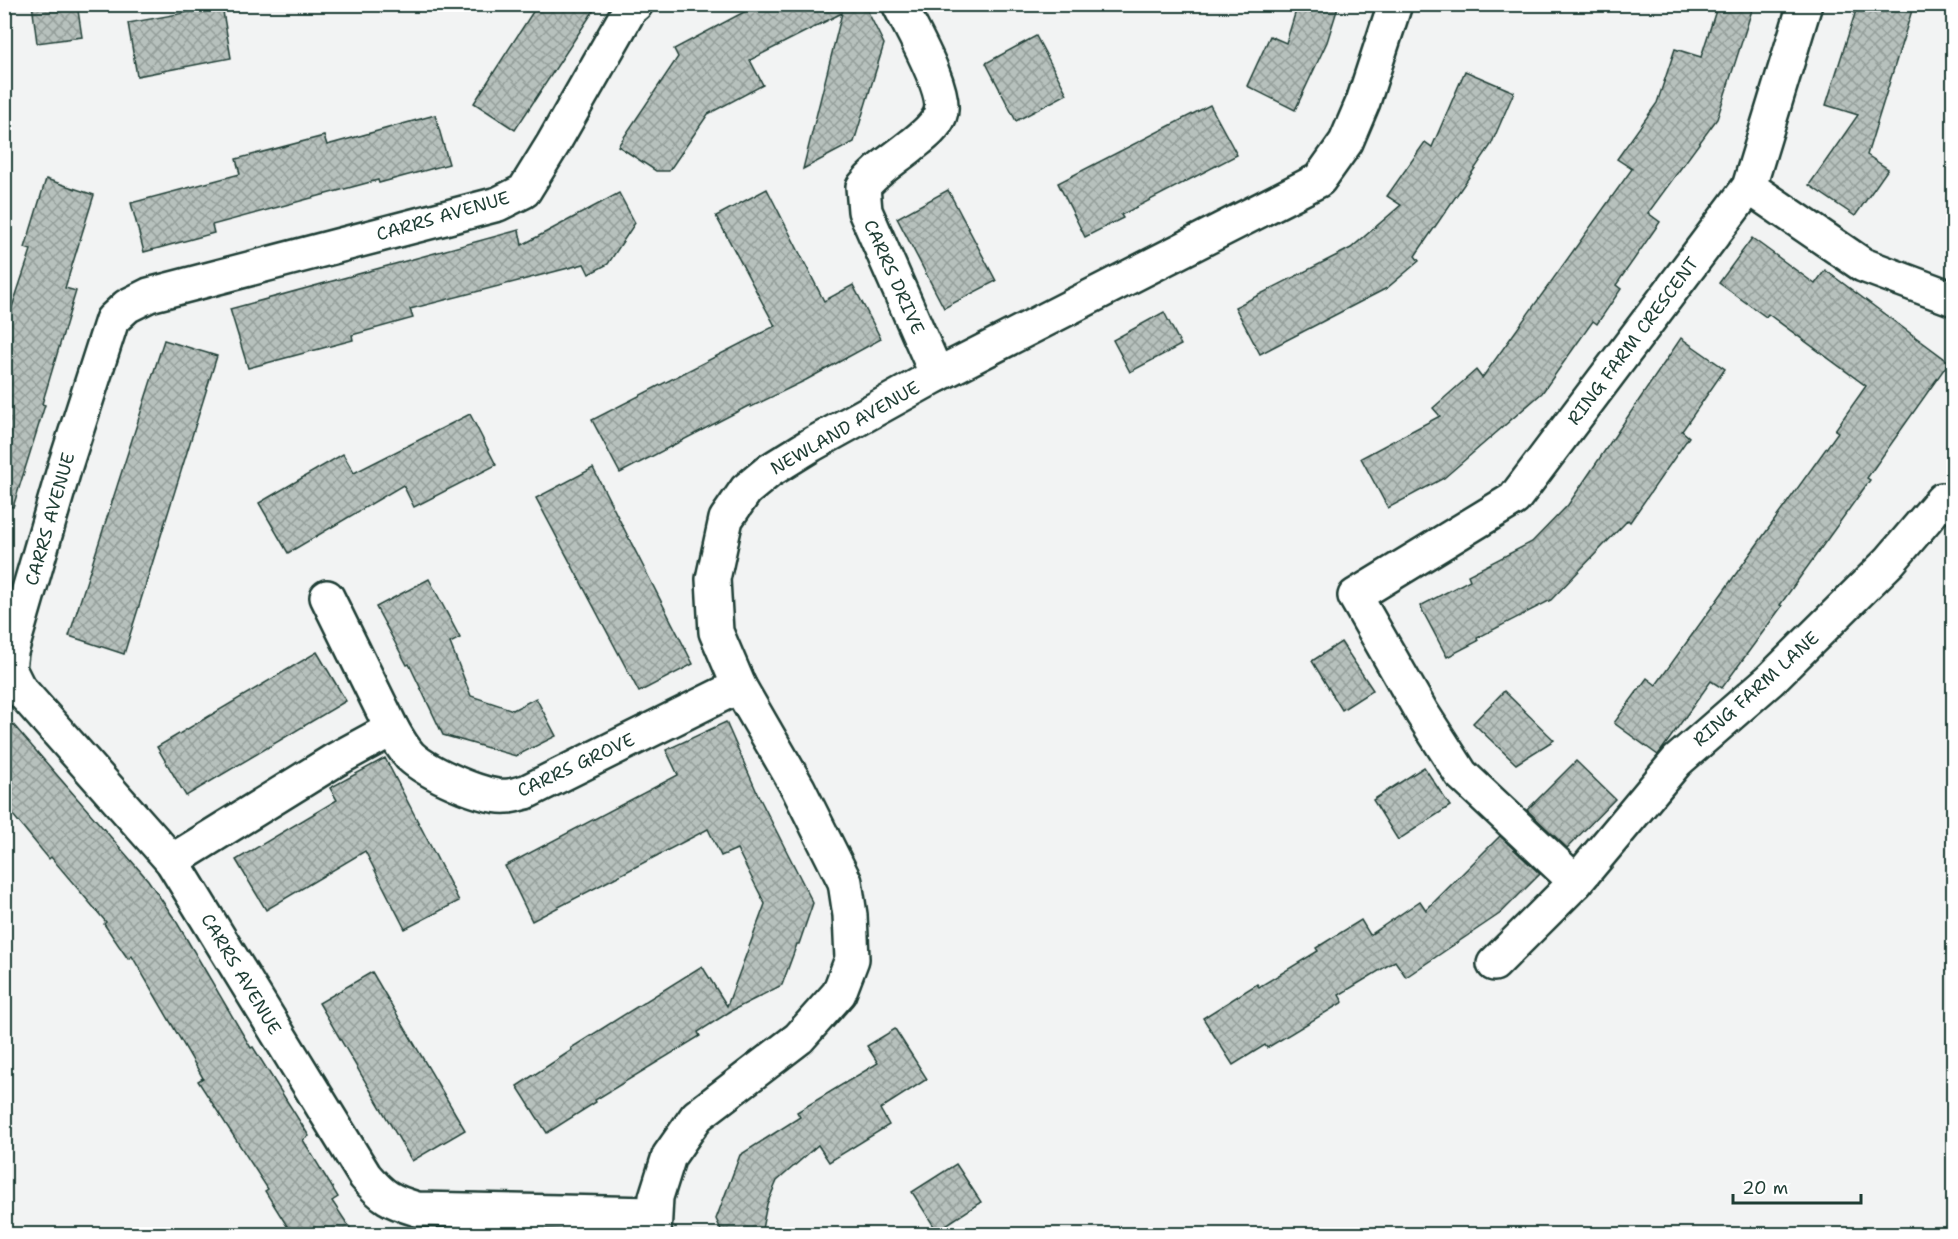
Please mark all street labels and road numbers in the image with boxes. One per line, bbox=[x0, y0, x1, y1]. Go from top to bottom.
street label: CARRS AVENUE bbox=[374, 186, 512, 246]
street label: CARRS DRIVE bbox=[858, 216, 930, 338]
street label: RING FARM CRESCENT bbox=[1562, 252, 1704, 430]
street label: NEWLAND AVENUE bbox=[766, 375, 924, 481]
street label: CARRS AVENUE bbox=[20, 450, 80, 588]
street label: RING FARM LANE bbox=[1688, 626, 1824, 752]
street label: CARRS GROVE bbox=[513, 727, 639, 803]
street label: CARRS AVENUE bbox=[195, 909, 287, 1039]

